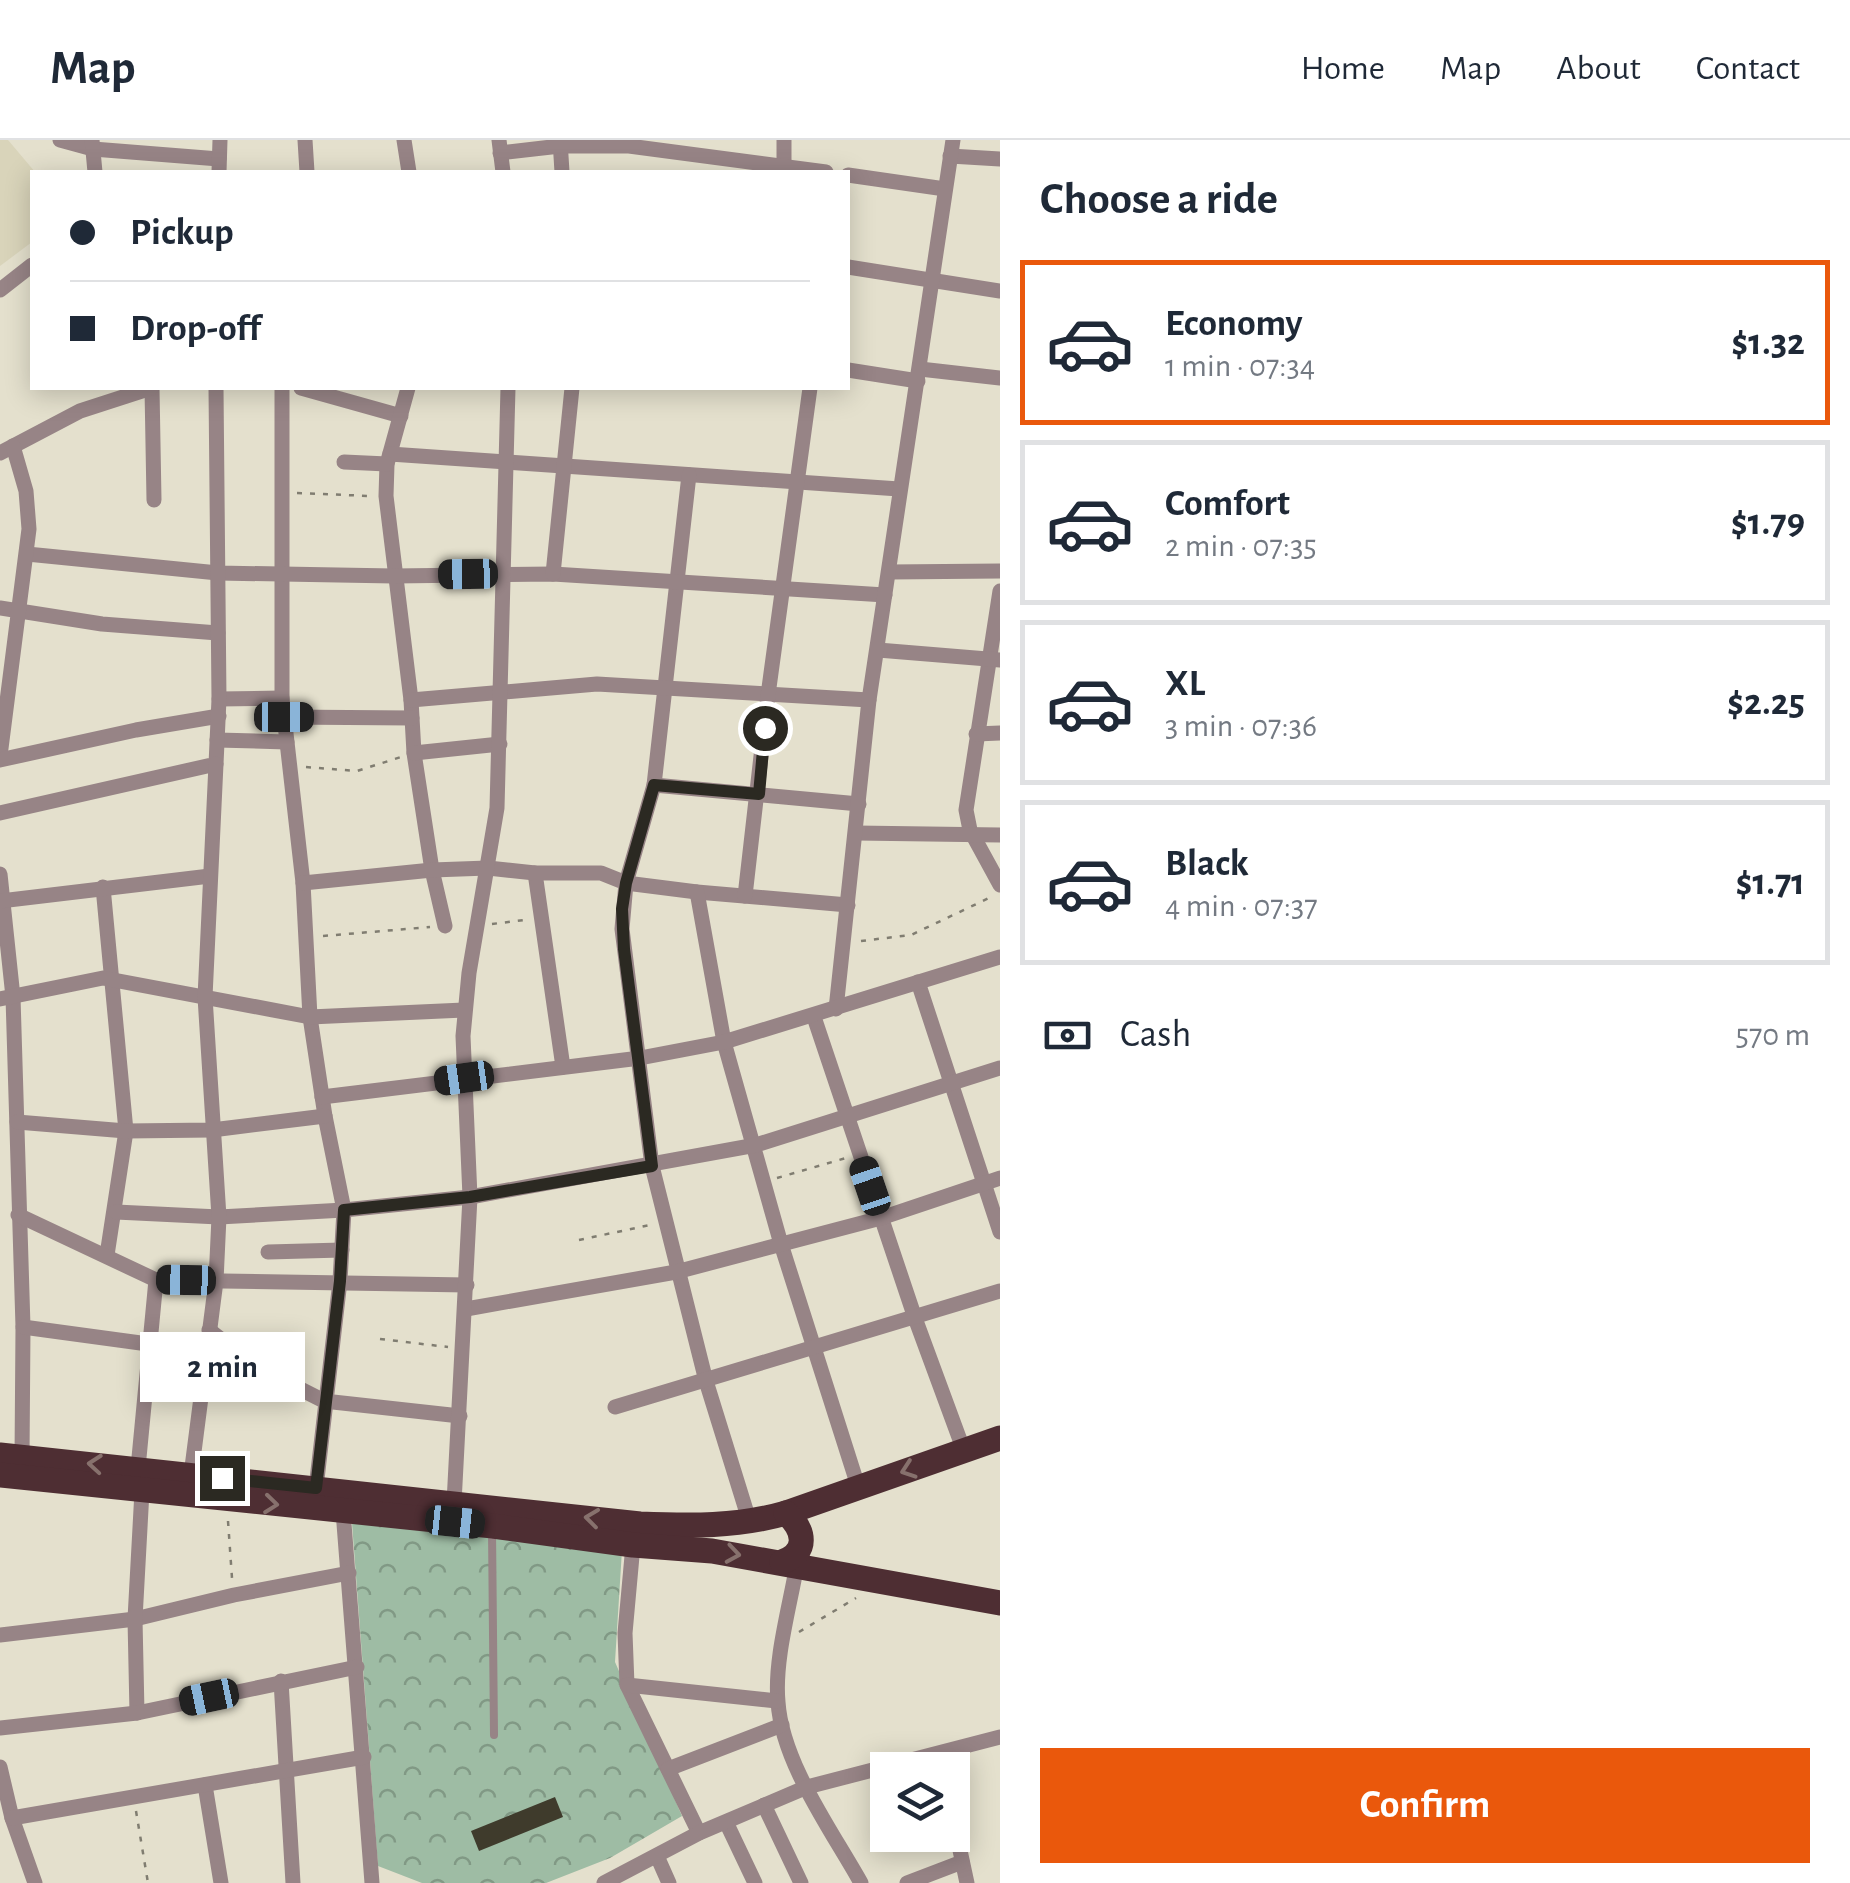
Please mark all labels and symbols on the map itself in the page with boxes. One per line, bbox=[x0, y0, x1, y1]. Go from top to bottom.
car bbox=[438, 558, 498, 590]
car bbox=[254, 702, 314, 732]
route start bbox=[743, 706, 788, 751]
car bbox=[432, 1059, 496, 1097]
car bbox=[846, 1153, 894, 1219]
car bbox=[156, 1264, 216, 1296]
callout: 2 min bbox=[140, 1333, 304, 1403]
one-way arrow bbox=[87, 1454, 103, 1476]
route end bbox=[200, 1456, 245, 1501]
one-way arrow bbox=[900, 1458, 917, 1478]
one-way arrow bbox=[263, 1493, 279, 1514]
car bbox=[424, 1504, 486, 1540]
one-way arrow bbox=[584, 1508, 600, 1529]
one-way arrow bbox=[725, 1543, 741, 1564]
car bbox=[177, 1676, 241, 1718]

